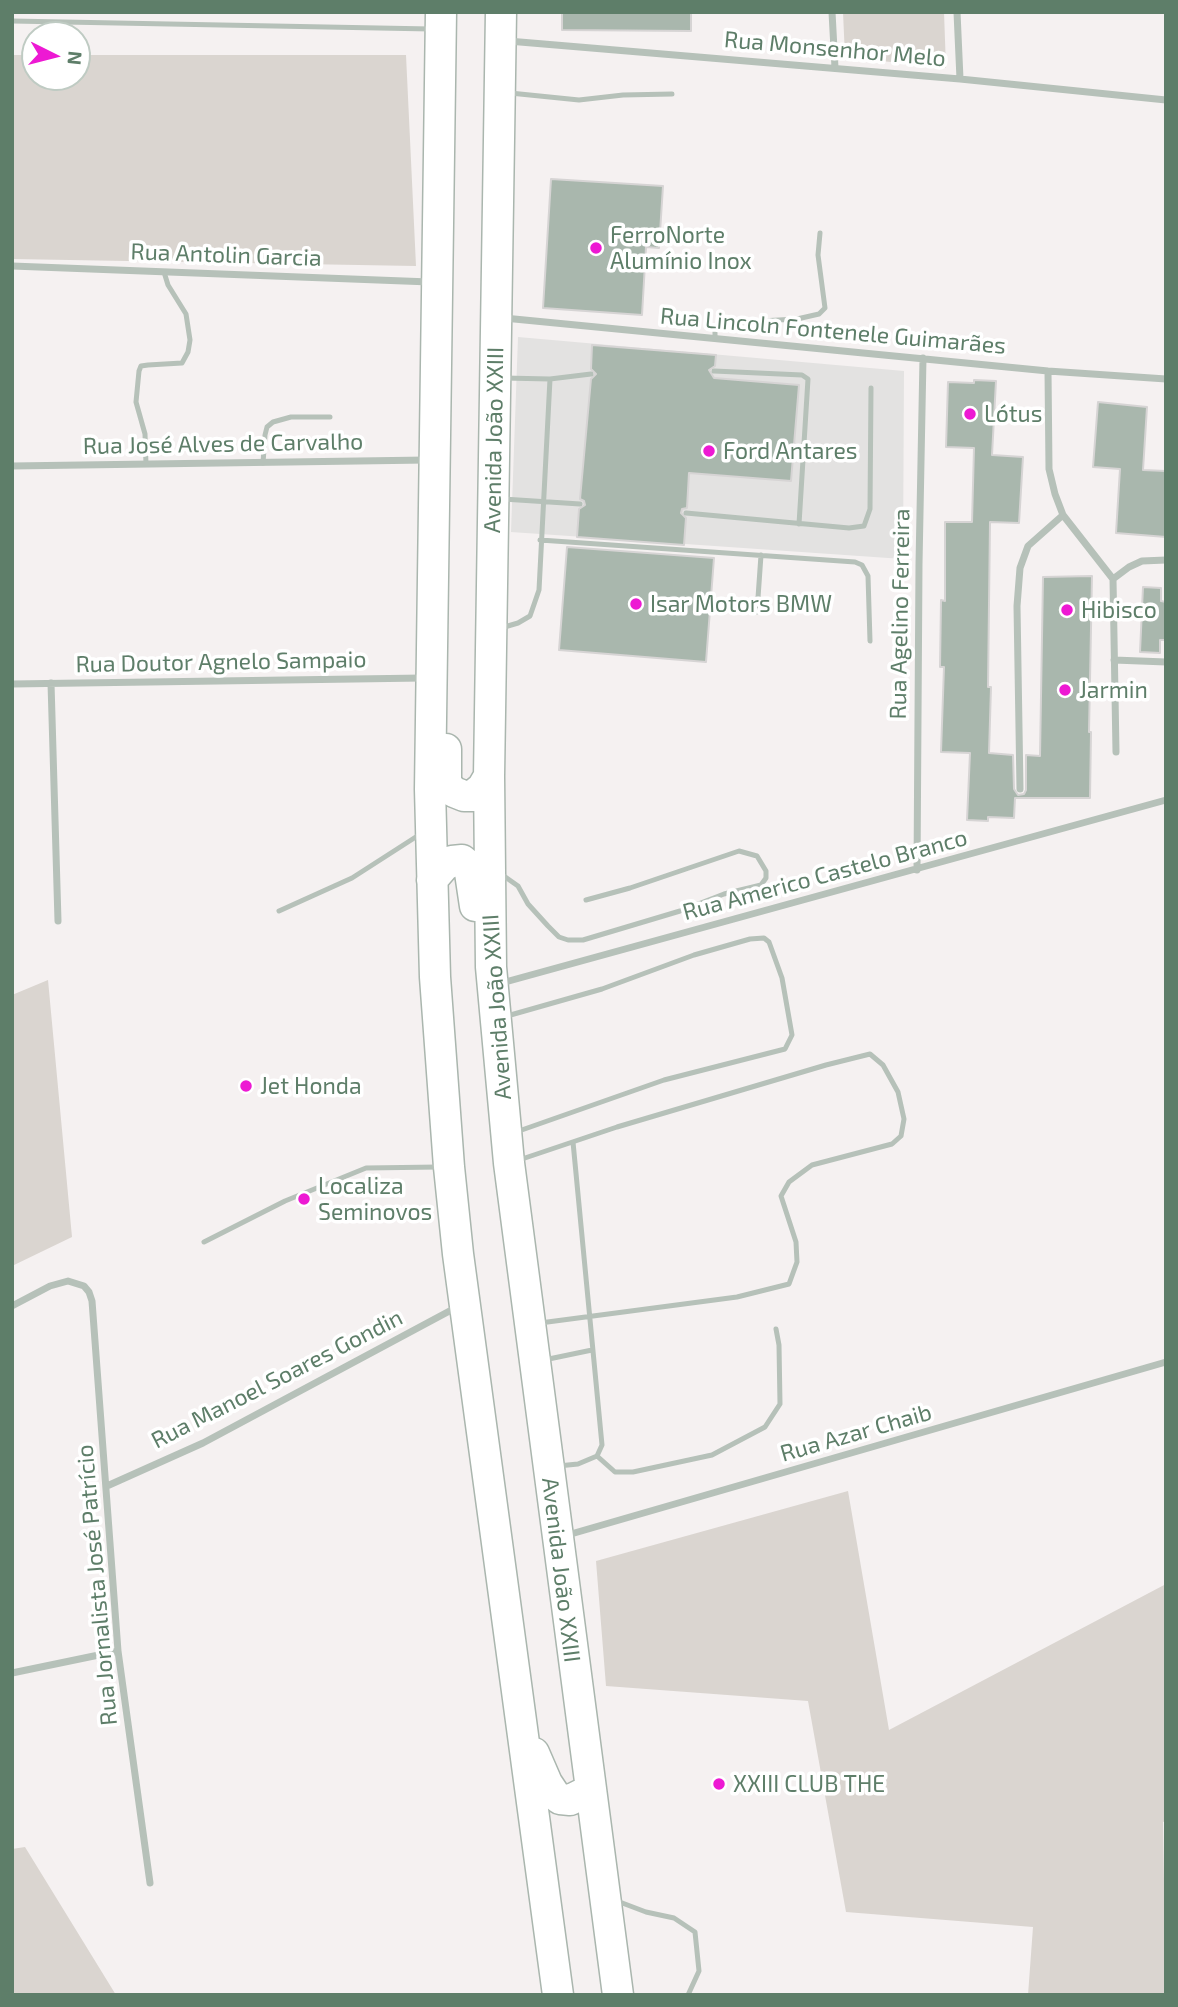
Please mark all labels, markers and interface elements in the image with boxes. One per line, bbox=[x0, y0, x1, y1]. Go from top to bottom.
north arrow bbox=[21, 21, 91, 91]
street label: Rua Monsenhor Melo bbox=[723, 26, 947, 72]
text: N bbox=[63, 50, 88, 66]
place label: FerroNorte Alumínio Inox bbox=[610, 221, 752, 275]
street label: Rua Antolin Garcia bbox=[130, 238, 322, 272]
marker: FerroNorte Alumínio Inox bbox=[588, 240, 604, 256]
street label: Rua Lincoln Fontenele Guimarães bbox=[659, 302, 1007, 360]
street label: Avenida João XXIII bbox=[479, 347, 509, 533]
place label: Lótus bbox=[984, 400, 1042, 428]
marker: Lótus bbox=[962, 406, 978, 422]
street label: Rua José Alves de Carvalho bbox=[83, 428, 363, 460]
place label: Ford Antares bbox=[723, 437, 857, 465]
marker: Ford Antares bbox=[701, 443, 717, 459]
street label: Rua Agelino Ferreira bbox=[884, 508, 916, 720]
place label: Isar Motors BMW bbox=[650, 590, 832, 618]
marker: Isar Motors BMW bbox=[628, 596, 644, 612]
place label: Hibisco bbox=[1081, 596, 1157, 624]
marker: Hibisco bbox=[1059, 602, 1075, 618]
street label: Rua Doutor Agnelo Sampaio bbox=[75, 646, 367, 678]
place label: Jarmin bbox=[1079, 676, 1148, 704]
marker: Jarmin bbox=[1057, 682, 1073, 698]
street label: Rua Americo Castelo Branco bbox=[680, 824, 970, 926]
street label: Avenida João XXIII bbox=[477, 913, 517, 1101]
place label: Jet Honda bbox=[260, 1072, 362, 1100]
marker: Jet Honda bbox=[238, 1078, 254, 1094]
place label: Localiza Seminovos bbox=[318, 1172, 432, 1226]
marker: Localiza Seminovos bbox=[296, 1191, 312, 1207]
street label: Rua Manoel Soares Gondin bbox=[147, 1304, 407, 1454]
street label: Rua Azar Chaib bbox=[777, 1398, 935, 1468]
street label: Rua Jornalista José Patrício bbox=[71, 1443, 123, 1727]
street label: Avenida João XXIII bbox=[536, 1476, 586, 1664]
place label: XXIII CLUB THE bbox=[733, 1770, 885, 1798]
marker: XXIII CLUB THE bbox=[711, 1776, 727, 1792]

